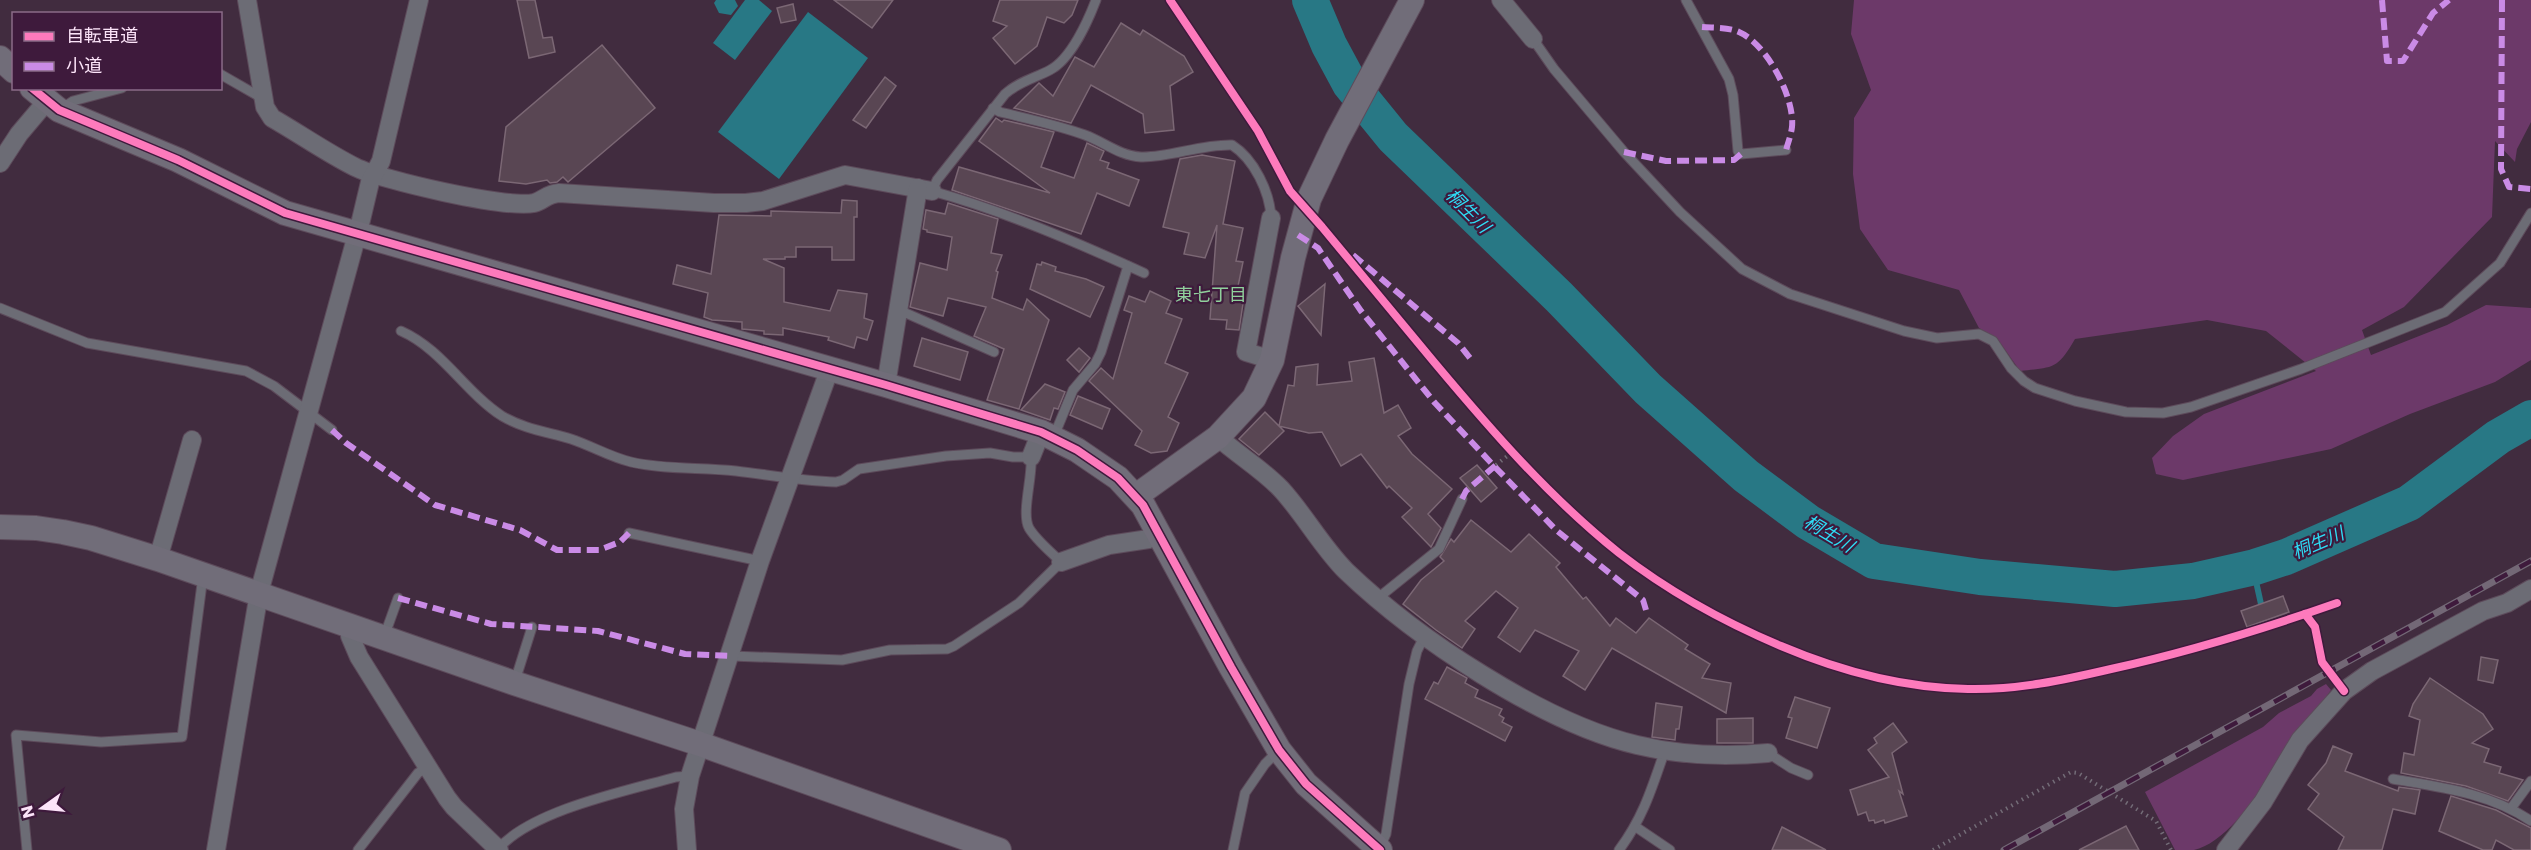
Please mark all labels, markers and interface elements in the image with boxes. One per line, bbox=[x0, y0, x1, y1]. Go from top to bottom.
legend bbox=[12, 12, 222, 90]
text: 自転車道 bbox=[66, 23, 138, 48]
text: 小道 bbox=[66, 53, 102, 78]
water label: 桐生川 bbox=[1440, 183, 1498, 240]
district label: 東七丁目 bbox=[1175, 282, 1247, 307]
water label: 桐生川 bbox=[1800, 509, 1861, 559]
water label: 桐生川 bbox=[2288, 520, 2349, 565]
north arrow bbox=[12, 778, 72, 838]
text: N bbox=[15, 803, 41, 821]

